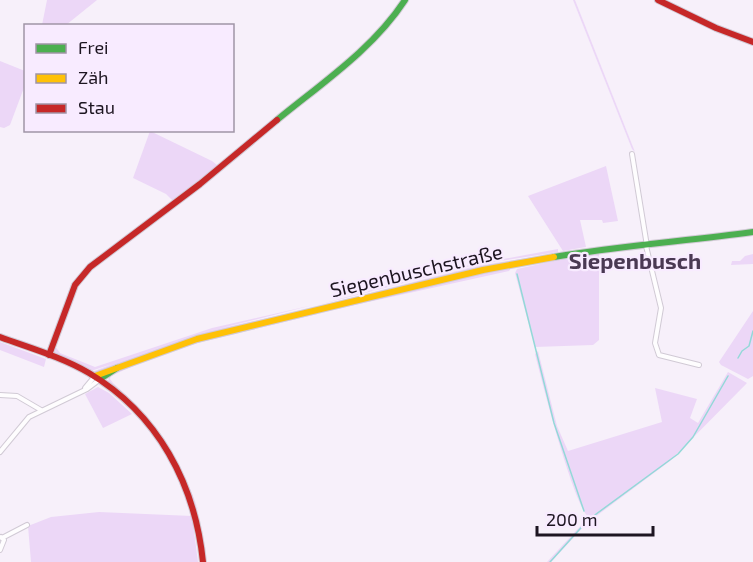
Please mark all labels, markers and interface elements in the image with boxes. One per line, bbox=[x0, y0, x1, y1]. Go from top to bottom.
legend bbox=[24, 24, 234, 132]
text: Frei bbox=[78, 36, 109, 58]
text: Zäh bbox=[78, 66, 109, 88]
text: Stau bbox=[78, 96, 115, 118]
street label: Siepenbuschstraße bbox=[327, 238, 505, 302]
district label: Siepenbusch bbox=[569, 247, 701, 273]
scale bar bbox=[537, 499, 652, 537]
text: 200 m bbox=[546, 508, 598, 530]

